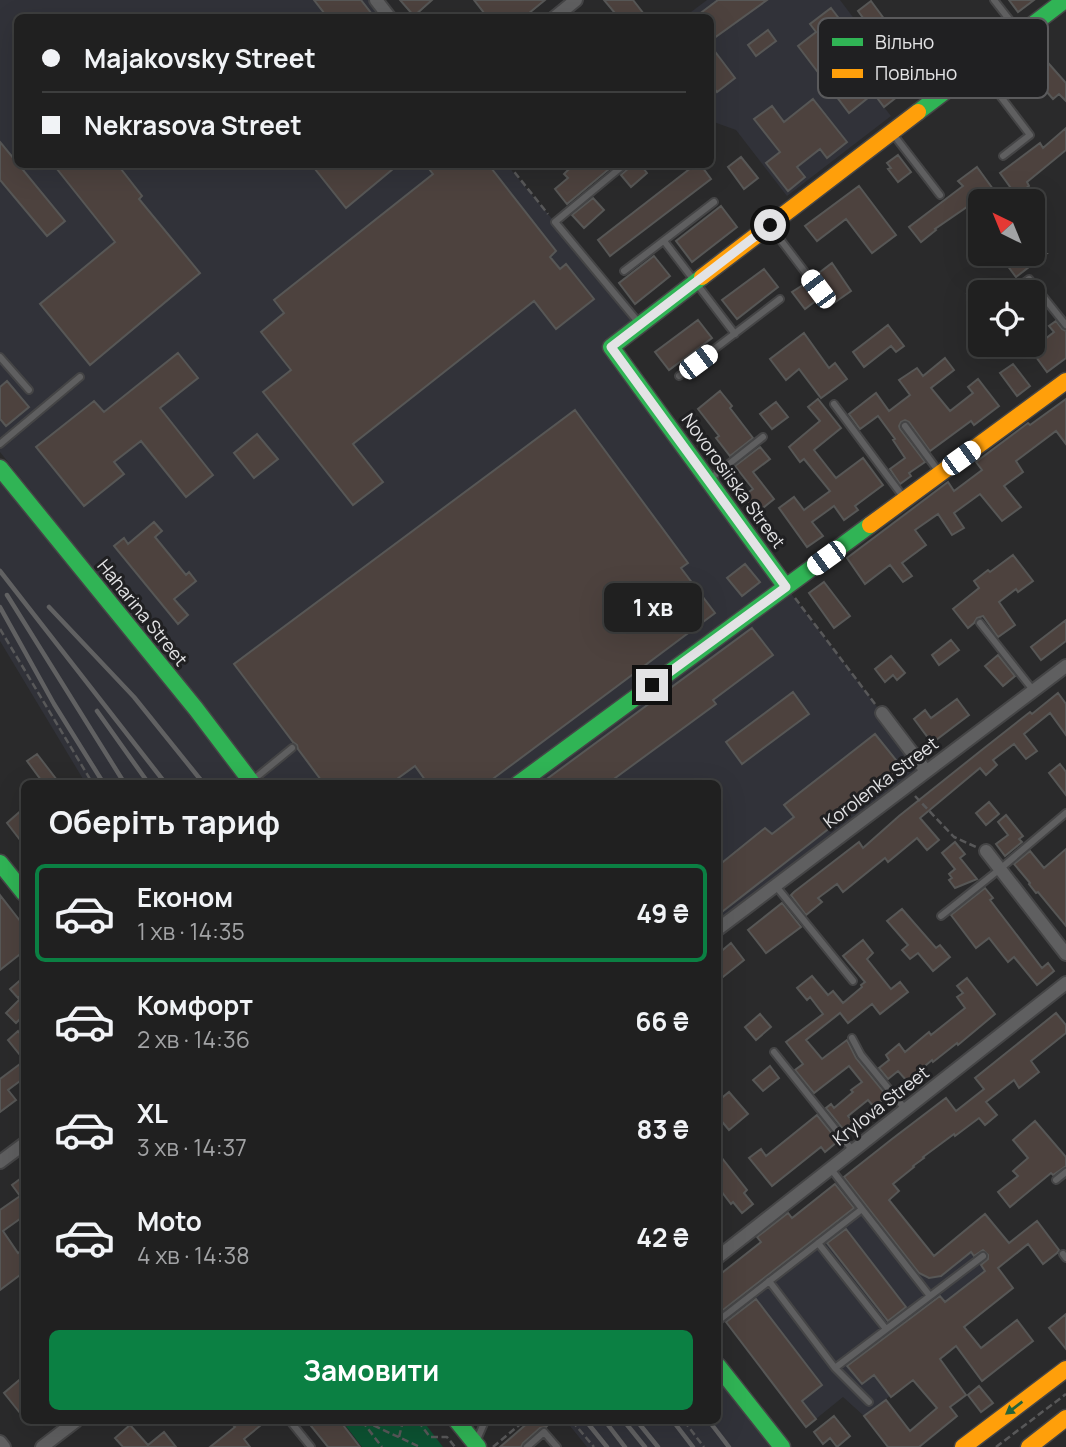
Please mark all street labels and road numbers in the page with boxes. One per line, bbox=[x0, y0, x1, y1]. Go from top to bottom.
street label: Novorosiiska Street bbox=[677, 408, 791, 553]
street label: Haharina Street bbox=[92, 554, 193, 671]
street label: Korolenka Street bbox=[818, 731, 943, 833]
street label: Krylova Street bbox=[827, 1060, 934, 1150]

